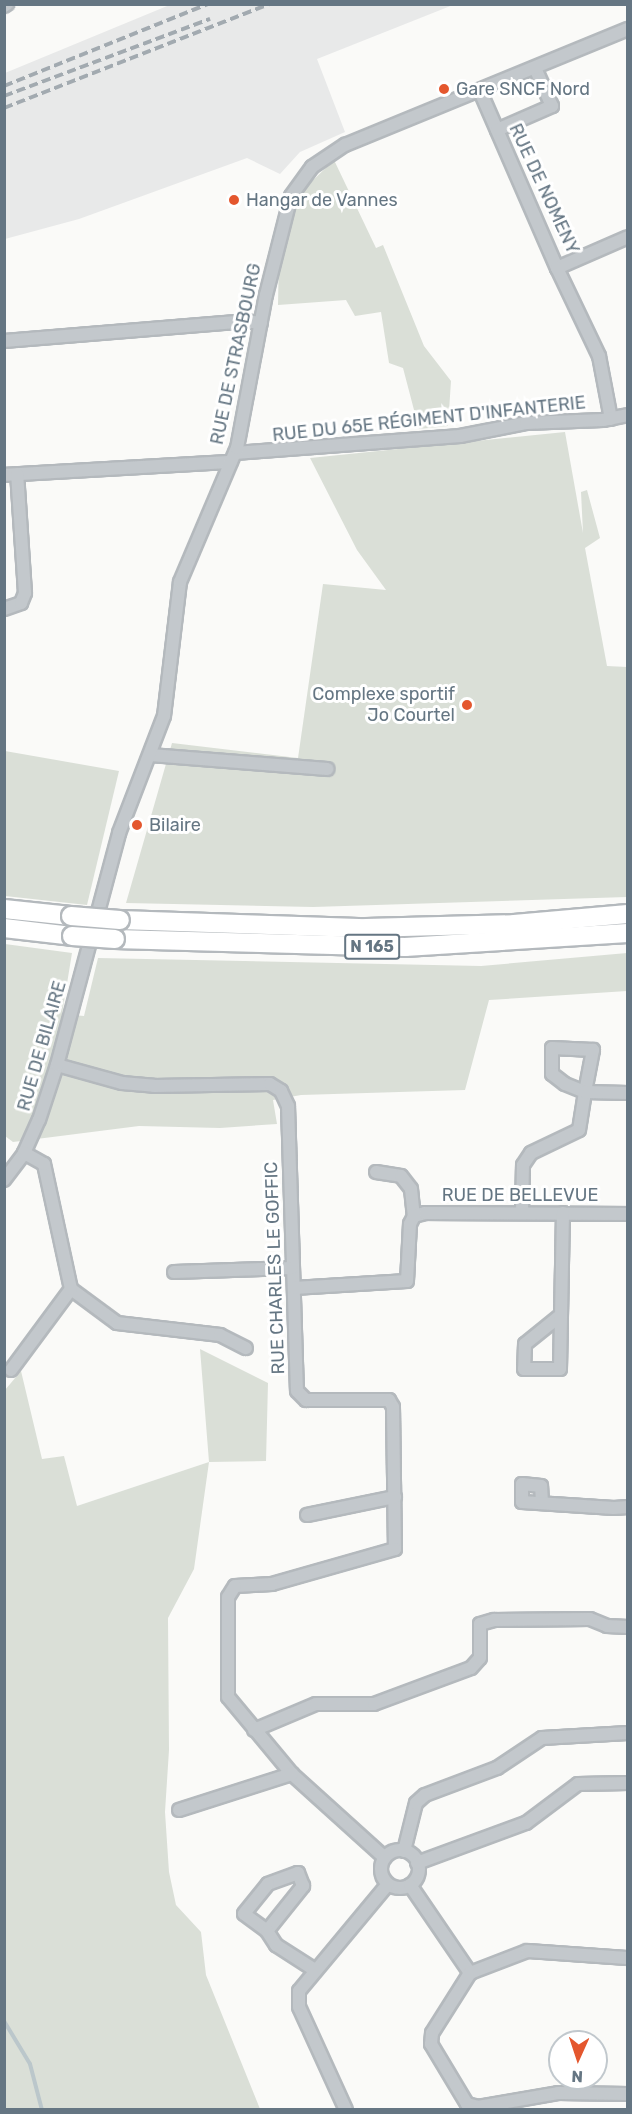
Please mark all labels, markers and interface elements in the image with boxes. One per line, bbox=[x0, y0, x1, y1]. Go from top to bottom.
place label: Gare SNCF Nord bbox=[456, 78, 590, 100]
marker: Gare SNCF Nord bbox=[437, 82, 451, 96]
street label: RUE DE NOMENY bbox=[504, 120, 584, 258]
place label: Hangar de Vannes bbox=[246, 189, 399, 211]
marker: Hangar de Vannes bbox=[227, 193, 241, 207]
street label: RUE DE STRASBOURG bbox=[206, 261, 266, 447]
street label: RUE DU 65E RÉGIMENT D'INFANTERIE bbox=[271, 392, 587, 446]
place label: Complexe sportif Jo Courtel bbox=[312, 684, 455, 726]
marker: Complexe sportif Jo Courtel bbox=[460, 698, 474, 712]
place label: Bilaire bbox=[149, 814, 201, 836]
marker: Bilaire bbox=[130, 818, 144, 832]
road number: N 165 bbox=[344, 934, 400, 960]
street label: RUE DE BILAIRE bbox=[13, 979, 71, 1113]
street label: RUE CHARLES LE GOFFIC bbox=[260, 1161, 290, 1375]
street label: RUE DE BELLEVUE bbox=[442, 1184, 598, 1206]
north arrow bbox=[548, 2030, 608, 2090]
text: N bbox=[571, 2067, 583, 2086]

